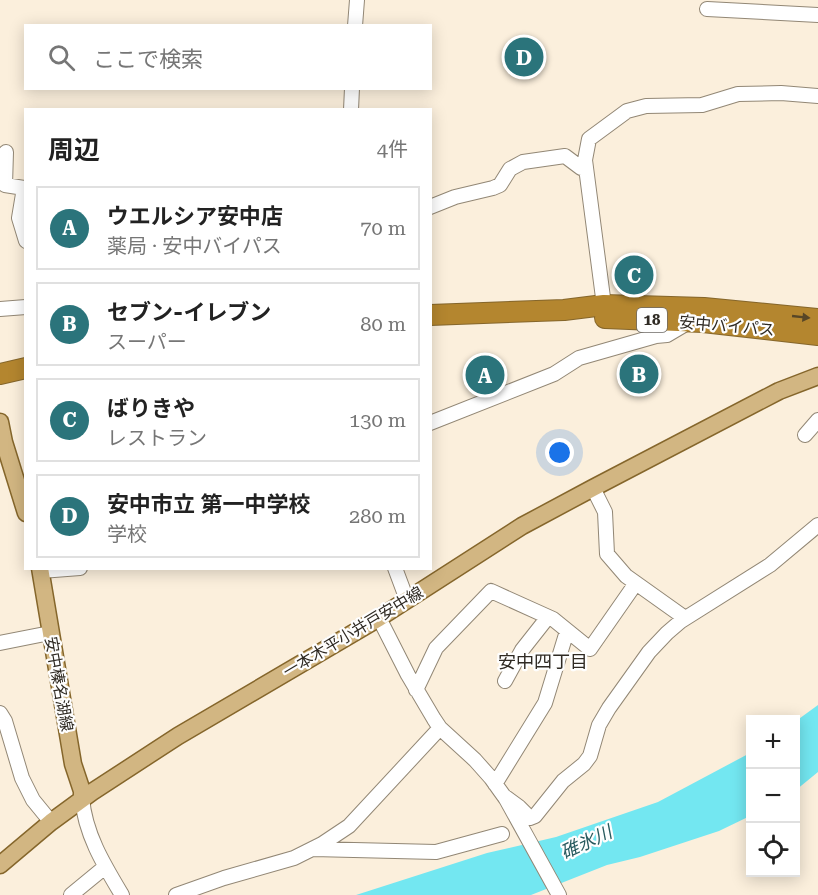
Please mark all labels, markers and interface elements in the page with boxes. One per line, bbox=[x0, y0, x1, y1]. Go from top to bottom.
search box bbox=[24, 24, 432, 90]
pin: D bbox=[504, 34, 544, 80]
icon: search bbox=[45, 41, 78, 74]
text: ここで検索 bbox=[93, 47, 203, 72]
text: 周辺 bbox=[48, 135, 100, 165]
text: 4件 bbox=[377, 137, 408, 161]
text: ウエルシア安中店 bbox=[107, 204, 283, 229]
text: A bbox=[62, 216, 77, 240]
text: 70 m bbox=[360, 216, 406, 240]
text: 薬局 · 安中バイパス bbox=[107, 234, 282, 258]
pin: C bbox=[614, 252, 654, 298]
text: セブン-イレブン bbox=[107, 300, 271, 325]
road number: 18 bbox=[637, 308, 667, 332]
text: B bbox=[62, 312, 77, 336]
text: 80 m bbox=[360, 312, 406, 336]
street label: 安中バイパス bbox=[679, 312, 775, 340]
one-way arrow bbox=[791, 312, 810, 322]
text: スーパー bbox=[107, 330, 187, 354]
pin: A bbox=[466, 352, 504, 398]
pin: B bbox=[620, 352, 658, 397]
text: ばりきや bbox=[107, 396, 195, 421]
text: C bbox=[63, 408, 77, 432]
text: 130 m bbox=[349, 408, 406, 432]
text: レストラン bbox=[107, 426, 207, 450]
your location bbox=[545, 438, 574, 467]
text: 安中市立 第一中学校 bbox=[107, 492, 311, 517]
text: D bbox=[61, 504, 78, 528]
text: 280 m bbox=[349, 504, 406, 528]
text: 学校 bbox=[107, 522, 147, 546]
street label: 一本木平小井戸安中線 bbox=[280, 583, 426, 681]
street label: 安中榛名湖線 bbox=[41, 635, 77, 733]
district label: 安中四丁目 bbox=[498, 651, 588, 672]
map controls bbox=[746, 715, 800, 877]
button: + bbox=[746, 715, 800, 769]
button: − bbox=[746, 769, 800, 823]
water label: 碓氷川 bbox=[557, 820, 617, 863]
button: locate bbox=[746, 823, 800, 877]

